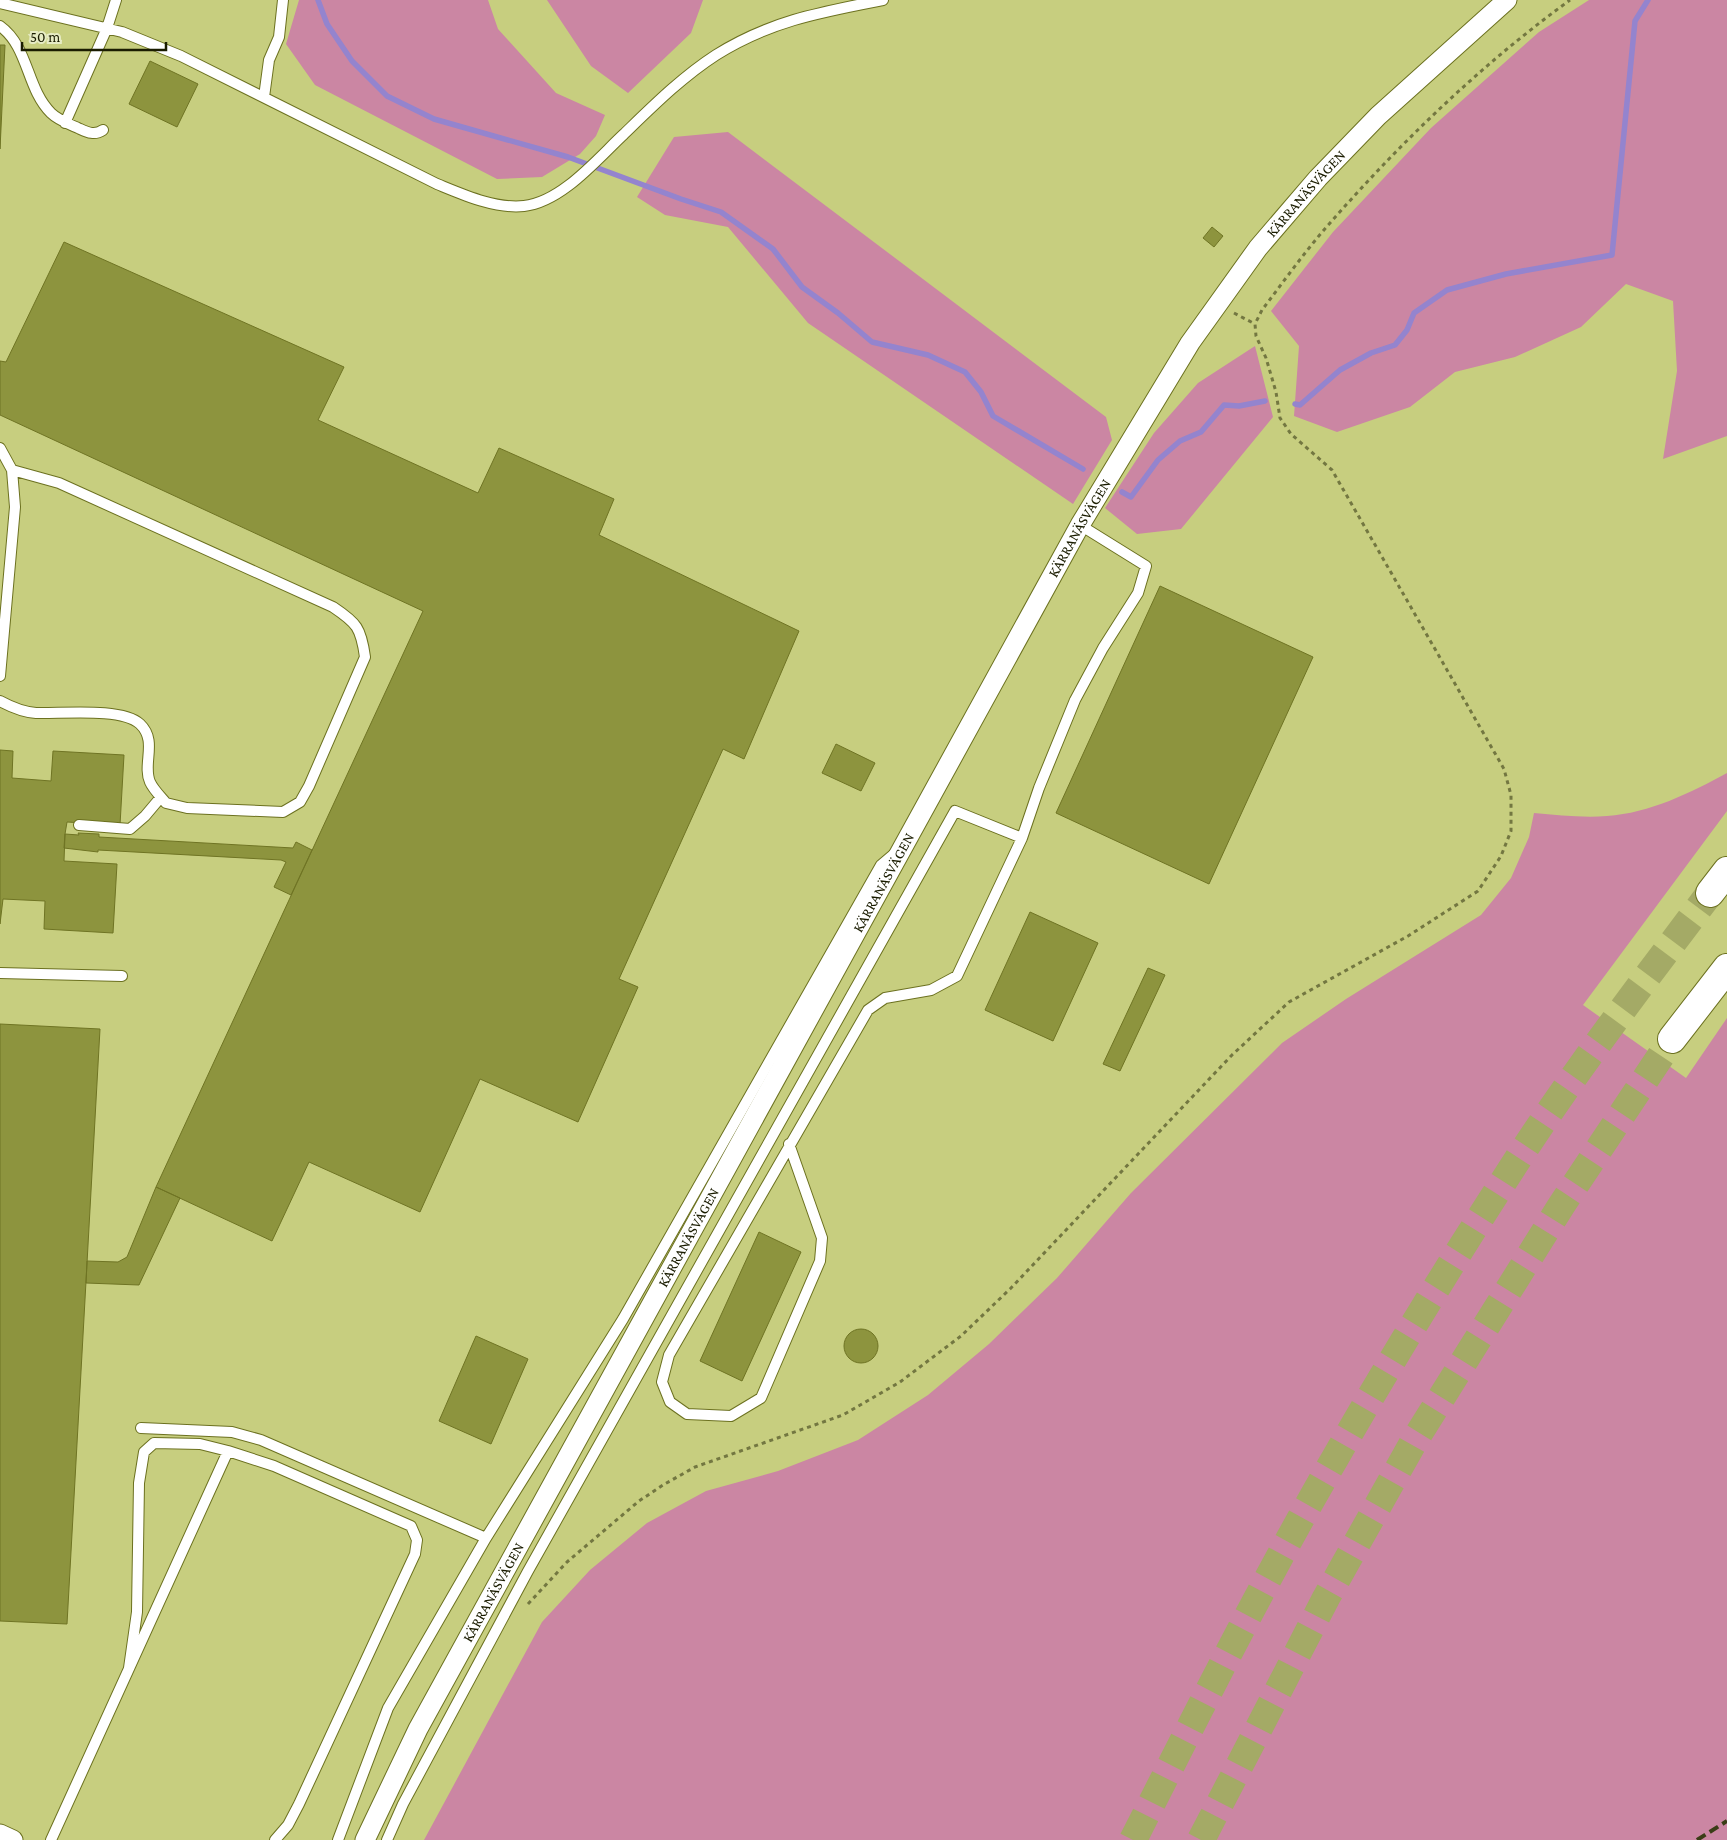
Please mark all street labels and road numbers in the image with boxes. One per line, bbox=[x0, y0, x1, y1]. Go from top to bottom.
street label: KÄRRANÄSVÄGEN bbox=[1263, 147, 1349, 240]
street label: KÄRRANÄSVÄGEN bbox=[1045, 476, 1114, 580]
street label: KÄRRANÄSVÄGEN bbox=[850, 830, 917, 935]
street label: KÄRRANÄSVÄGEN bbox=[655, 1185, 722, 1290]
street label: KÄRRANÄSVÄGEN bbox=[459, 1540, 527, 1645]

